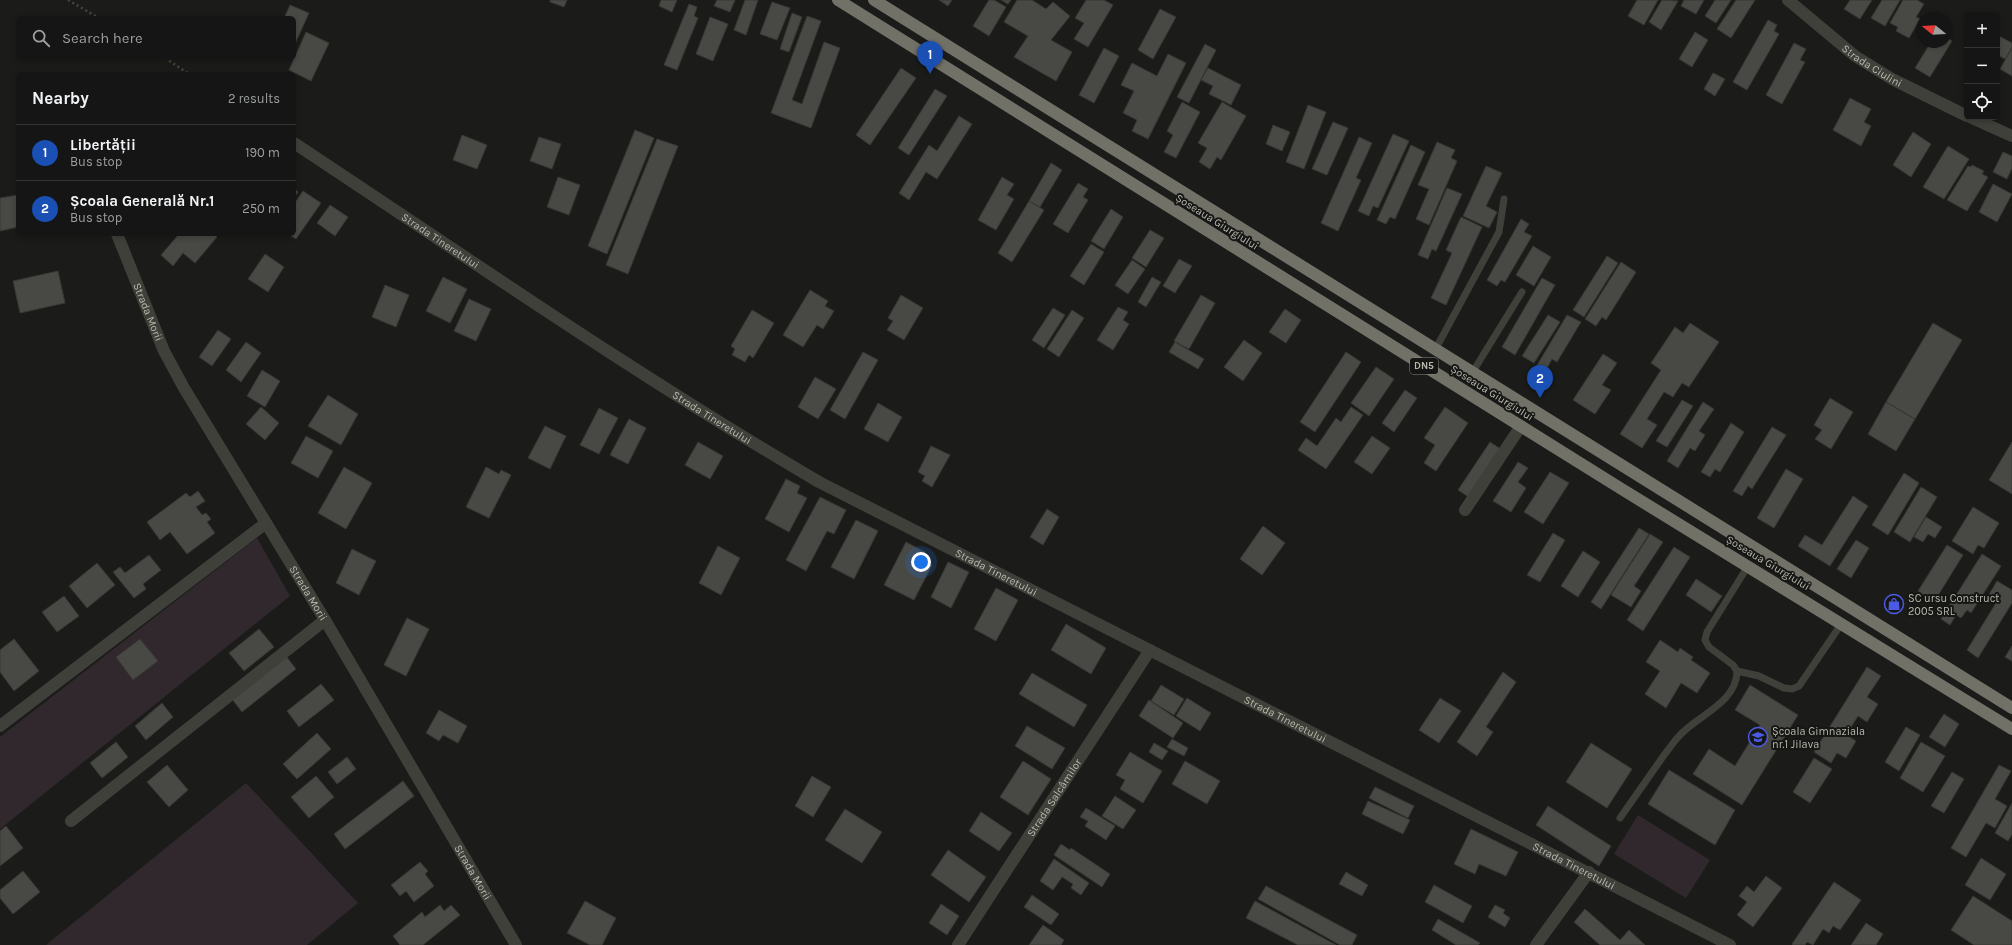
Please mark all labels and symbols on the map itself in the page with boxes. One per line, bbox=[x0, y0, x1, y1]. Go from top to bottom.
north arrow bbox=[1916, 12, 1952, 48]
pin: 1 bbox=[917, 41, 943, 74]
street label: Strada Ciulini bbox=[1839, 41, 1904, 90]
street label: Șoseaua Giurgiului bbox=[1173, 191, 1261, 253]
street label: Strada Tineretului bbox=[399, 210, 482, 271]
street label: Strada Morii bbox=[131, 281, 166, 343]
road number: DN5 bbox=[1410, 358, 1438, 374]
street label: Șoseaua Giurgiului bbox=[1448, 362, 1536, 424]
pin: 2 bbox=[1527, 365, 1553, 398]
street label: Strada Tineretului bbox=[670, 388, 754, 447]
street label: Șoseaua Giurgiului bbox=[1724, 533, 1812, 593]
street label: Strada Tineretului bbox=[953, 546, 1040, 598]
your location bbox=[911, 552, 931, 572]
street label: Strada Morii bbox=[287, 563, 330, 623]
place label: SC ursu Construct 2005 SRL bbox=[1908, 592, 1999, 618]
shop icon: SC ursu Construct 2005 SRL bbox=[1883, 593, 1905, 615]
street label: Strada Tineretului bbox=[1242, 693, 1329, 745]
place label: Școala Gimnaziala nr.1 Jilava bbox=[1772, 725, 1865, 751]
school or university icon: Școala Gimnaziala nr.1 Jilava bbox=[1747, 726, 1769, 748]
street label: Strada Salcâmilor bbox=[1024, 756, 1084, 839]
street label: Strada Tineretului bbox=[1531, 839, 1617, 892]
street label: Strada Morii bbox=[452, 842, 494, 902]

